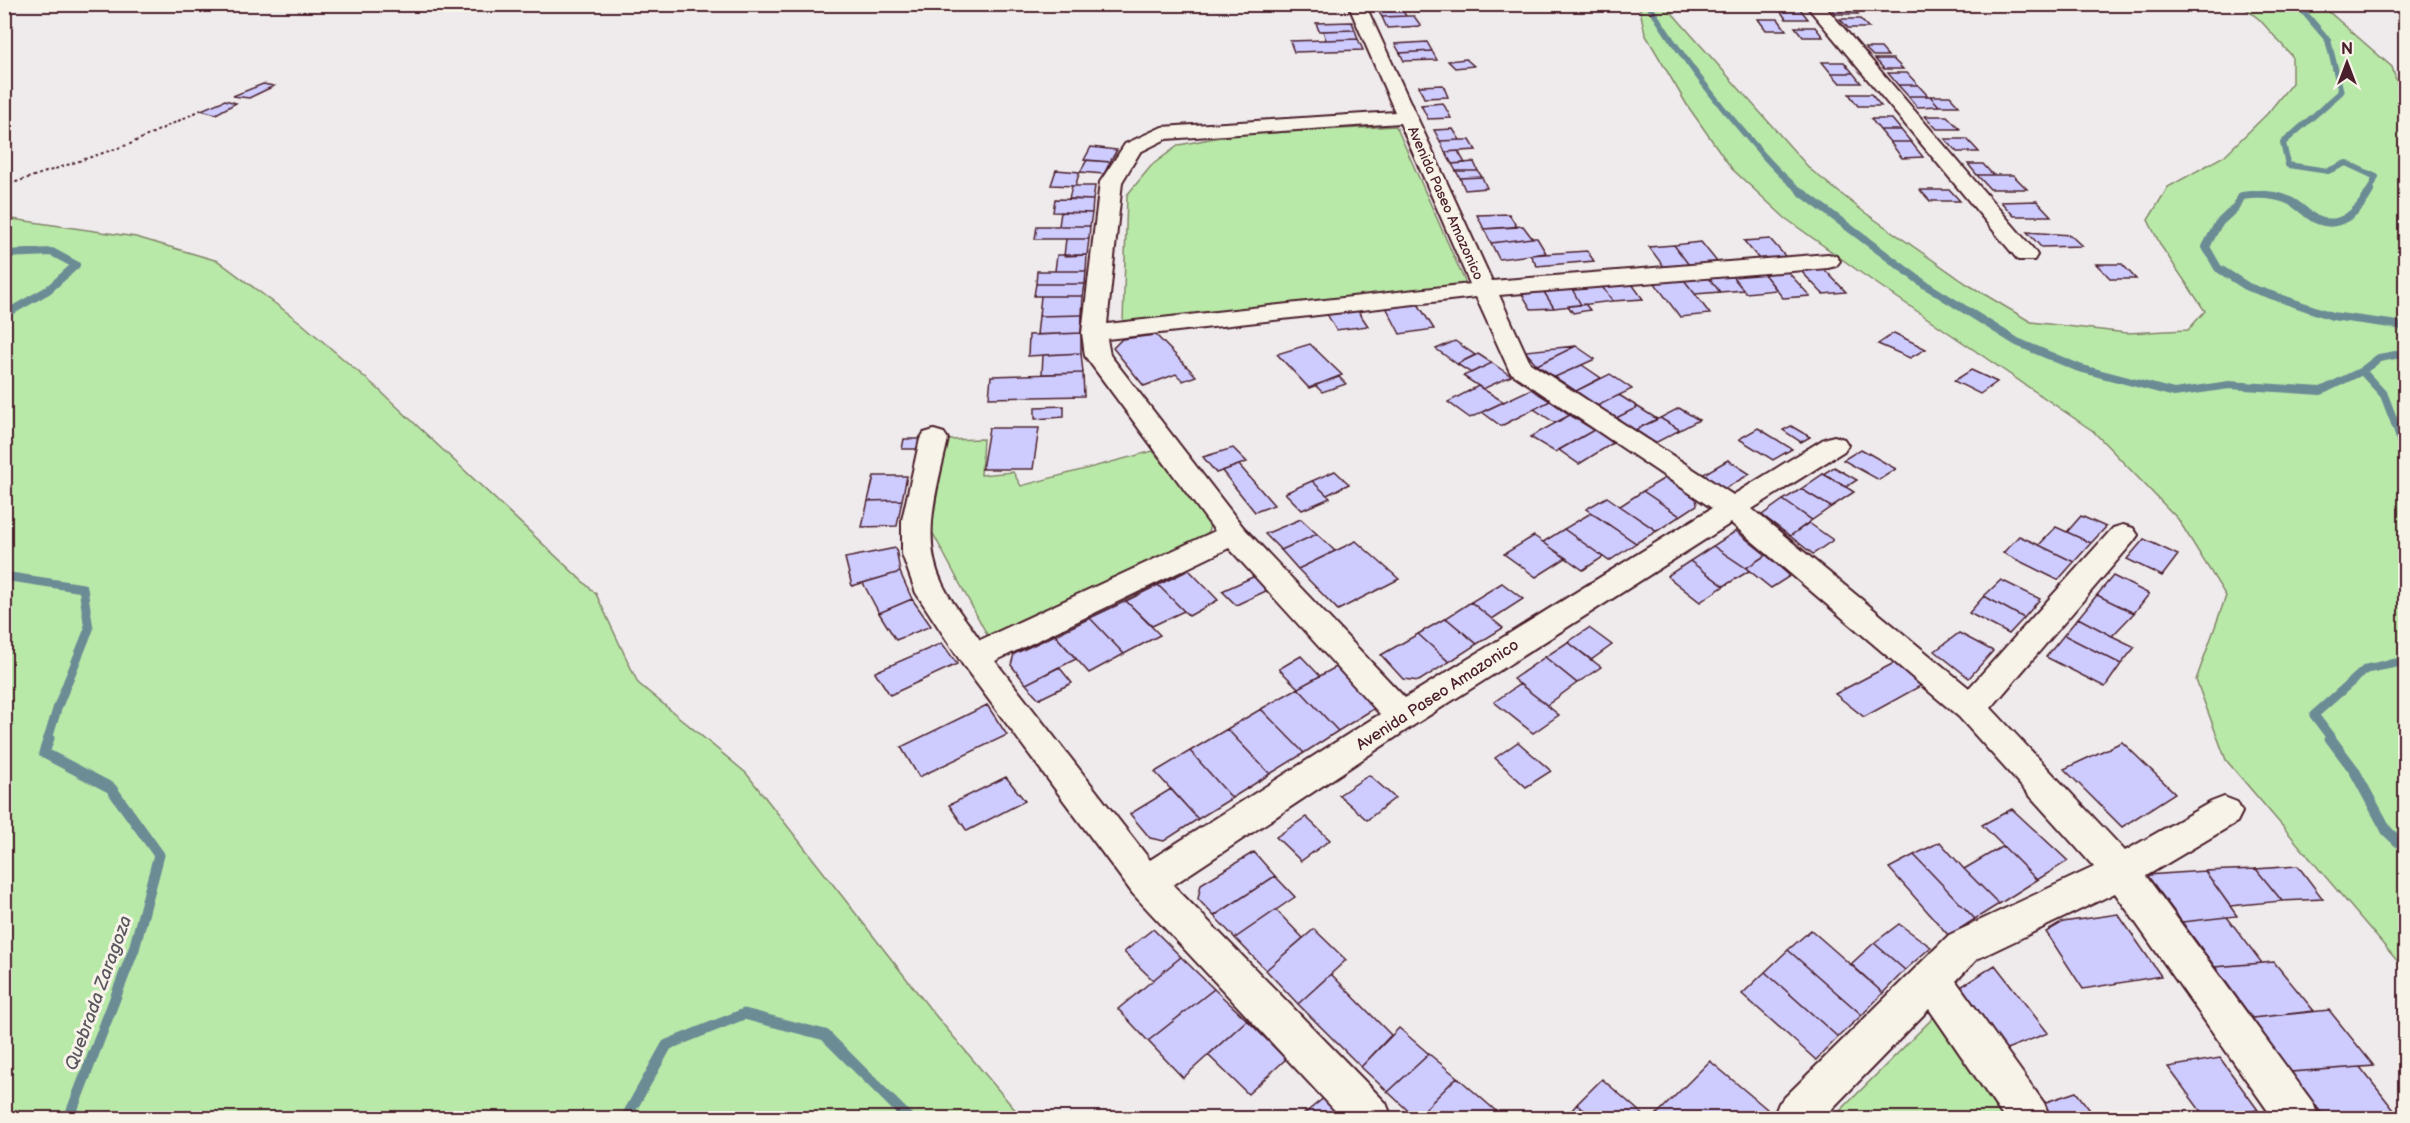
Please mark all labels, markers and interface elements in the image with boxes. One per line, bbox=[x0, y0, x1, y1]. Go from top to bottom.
north arrow bbox=[2317, 33, 2377, 93]
text: N bbox=[2341, 40, 2353, 59]
street label: Avenida Paseo Amazonico bbox=[1404, 124, 1487, 283]
street label: Avenida Paseo Amazonico bbox=[1353, 636, 1523, 755]
water label: Quebrada Zaragoza bbox=[61, 913, 136, 1073]

